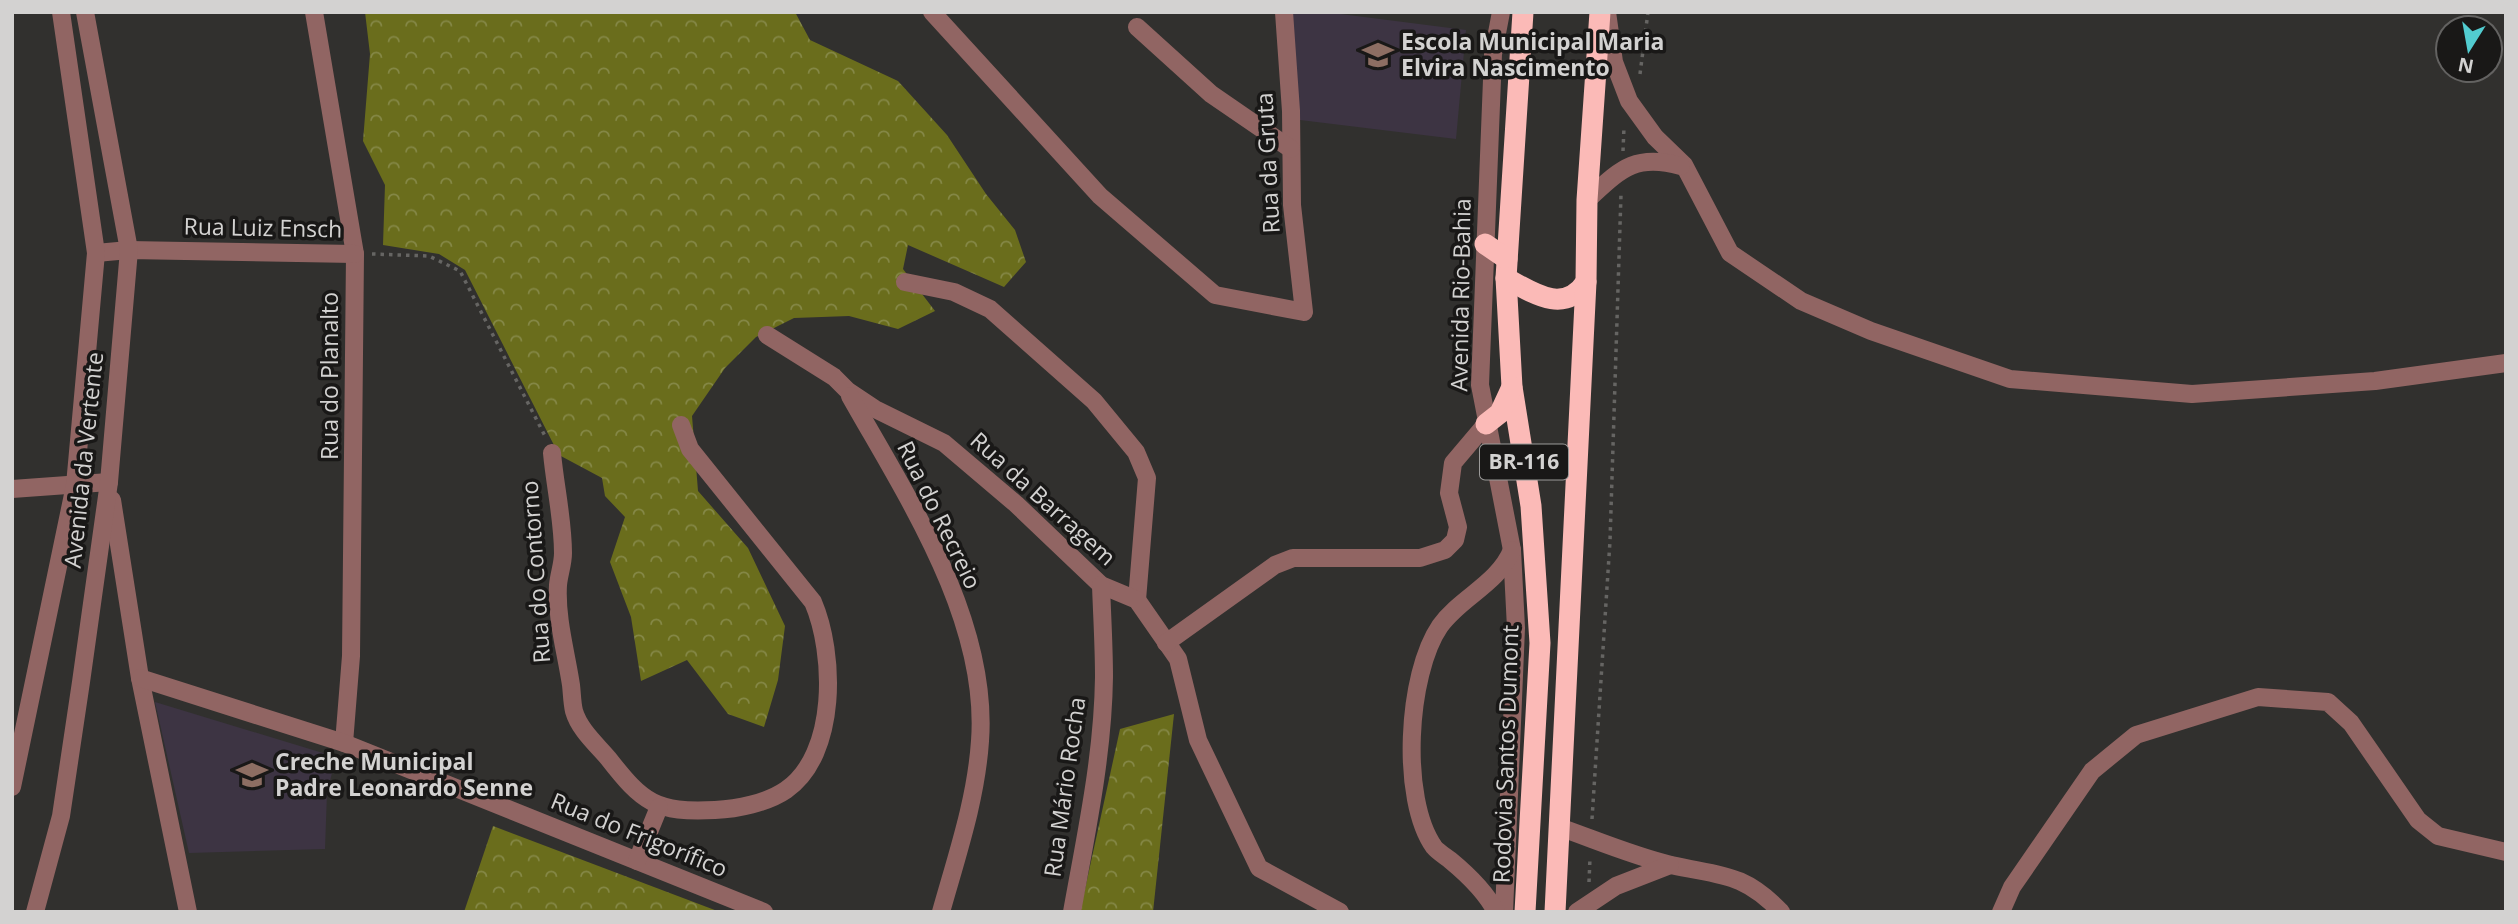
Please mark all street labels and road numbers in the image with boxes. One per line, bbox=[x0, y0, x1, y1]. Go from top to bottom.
street label: Rua da Gruta bbox=[1247, 92, 1287, 234]
street label: Avenida Rio-Bahia bbox=[1442, 198, 1478, 392]
street label: Rua Luiz Ensch bbox=[183, 210, 343, 244]
street label: Rua do Planalto bbox=[313, 292, 345, 460]
street label: Avenida da Vertente bbox=[56, 350, 110, 569]
street label: Rua da Barragem bbox=[964, 424, 1123, 572]
street label: Rua do Recreio bbox=[890, 435, 990, 594]
road number: BR-116 bbox=[1480, 444, 1568, 480]
street label: Rua do Contorno bbox=[513, 480, 557, 664]
street label: Rodovia Santos Dumont bbox=[1484, 624, 1526, 884]
street label: Rua Mário Rocha bbox=[1036, 695, 1092, 879]
street label: Rua do Frigorífico bbox=[546, 784, 733, 884]

